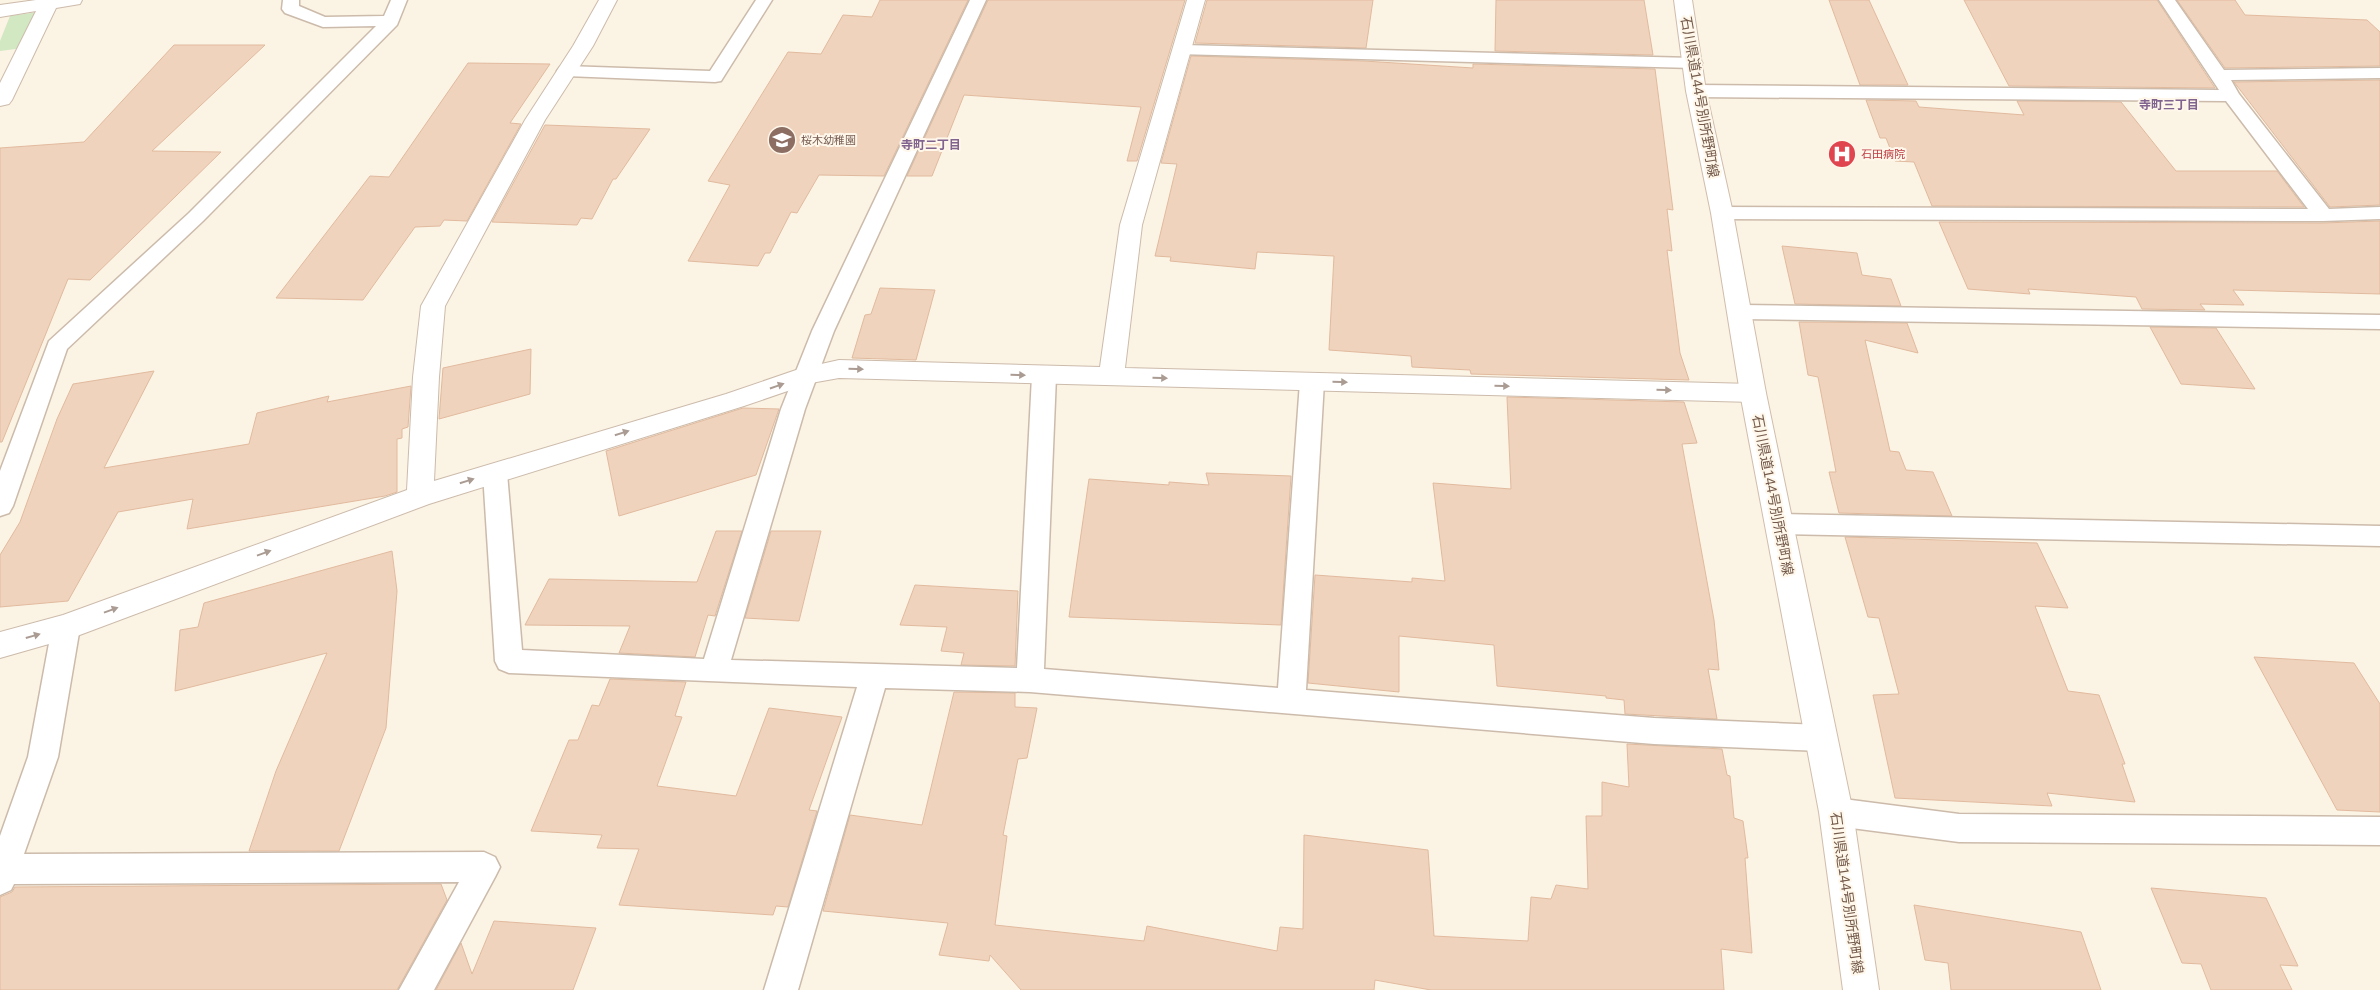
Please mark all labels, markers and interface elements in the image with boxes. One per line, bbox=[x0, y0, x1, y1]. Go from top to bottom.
street label: 石川県道144号別所野町線 bbox=[1678, 15, 1722, 179]
district label: 寺町三丁目 bbox=[2139, 98, 2199, 112]
school or university icon: 桜木幼稚園 bbox=[767, 125, 797, 155]
place label: 桜木幼稚園 bbox=[801, 134, 856, 146]
district label: 寺町二丁目 bbox=[901, 138, 961, 152]
hospital icon: 石田病院 bbox=[1827, 139, 1857, 169]
place label: 石田病院 bbox=[1861, 148, 1905, 160]
one-way arrow bbox=[848, 366, 864, 374]
one-way arrow bbox=[1010, 371, 1026, 379]
one-way arrow bbox=[1152, 374, 1168, 382]
one-way arrow bbox=[1332, 378, 1348, 386]
one-way arrow bbox=[770, 381, 785, 389]
one-way arrow bbox=[1494, 382, 1510, 390]
one-way arrow bbox=[1657, 387, 1673, 395]
street label: 石川県道144号別所野町線 bbox=[1750, 413, 1796, 577]
one-way arrow bbox=[614, 428, 629, 436]
one-way arrow bbox=[459, 477, 474, 485]
one-way arrow bbox=[257, 549, 272, 557]
one-way arrow bbox=[104, 606, 119, 613]
one-way arrow bbox=[25, 631, 40, 639]
street label: 石川県道144号別所野町線 bbox=[1828, 811, 1866, 975]

